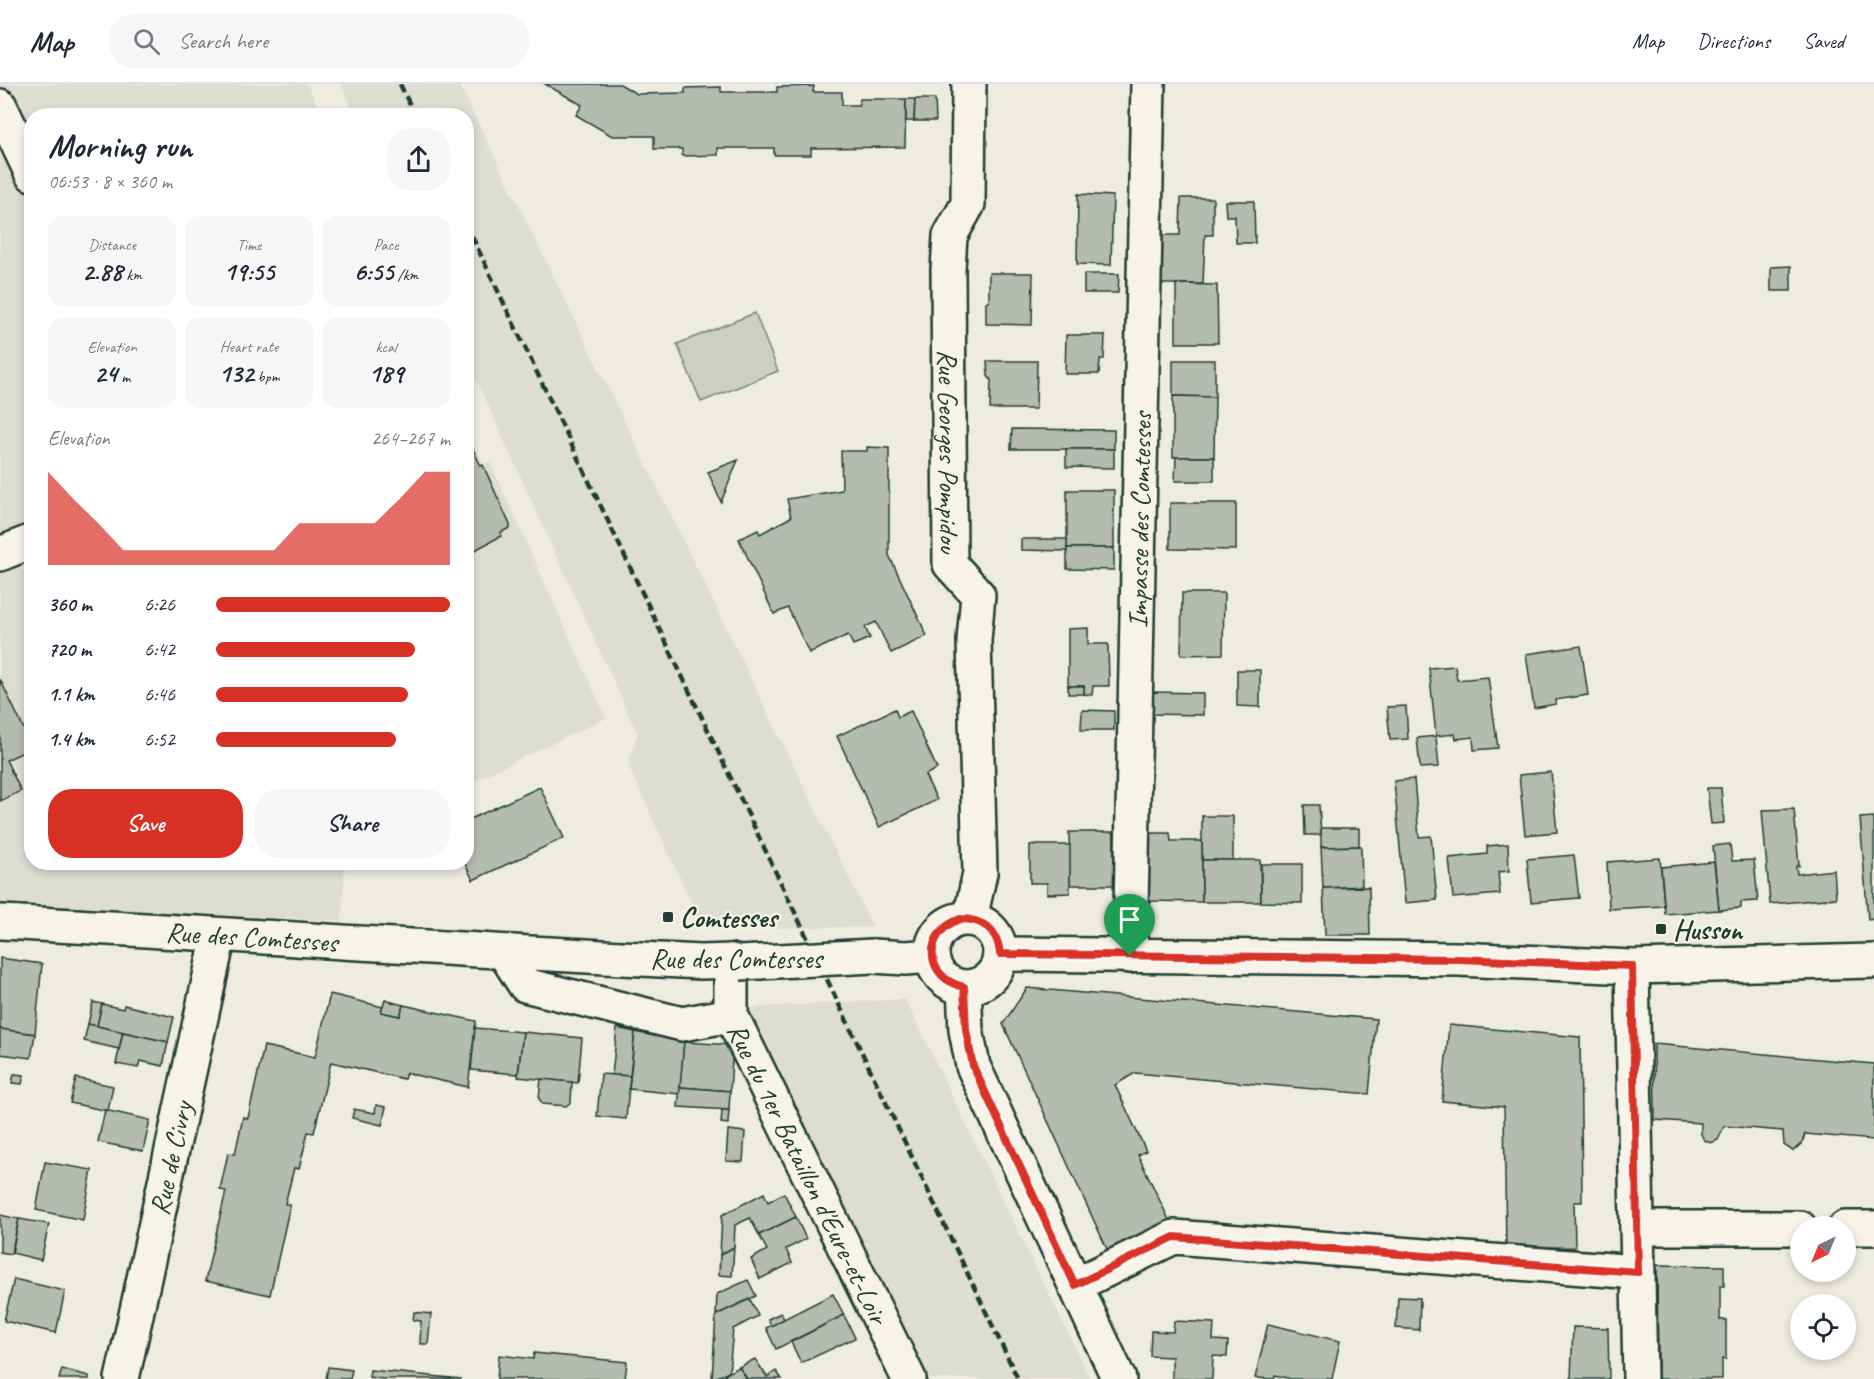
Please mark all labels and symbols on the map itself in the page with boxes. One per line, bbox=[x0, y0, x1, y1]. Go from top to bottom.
street label: Rue Georges Pompidou bbox=[931, 349, 967, 555]
street label: Impasse des Comtesses bbox=[1119, 409, 1159, 629]
pin bbox=[1104, 894, 1155, 956]
place label: Comtesses bbox=[680, 900, 780, 935]
marker: Comtesses bbox=[661, 910, 675, 924]
place label: Husson bbox=[1673, 912, 1744, 947]
street label: Rue des Comtesses bbox=[165, 914, 341, 959]
marker: Husson bbox=[1654, 922, 1668, 936]
street label: Rue des Comtesses bbox=[650, 941, 824, 976]
street label: Rue du 1er Bataillon d'Eure-et-Loir bbox=[720, 1017, 898, 1332]
street label: Rue de Civry bbox=[141, 1096, 200, 1218]
north arrow bbox=[1790, 1216, 1856, 1282]

